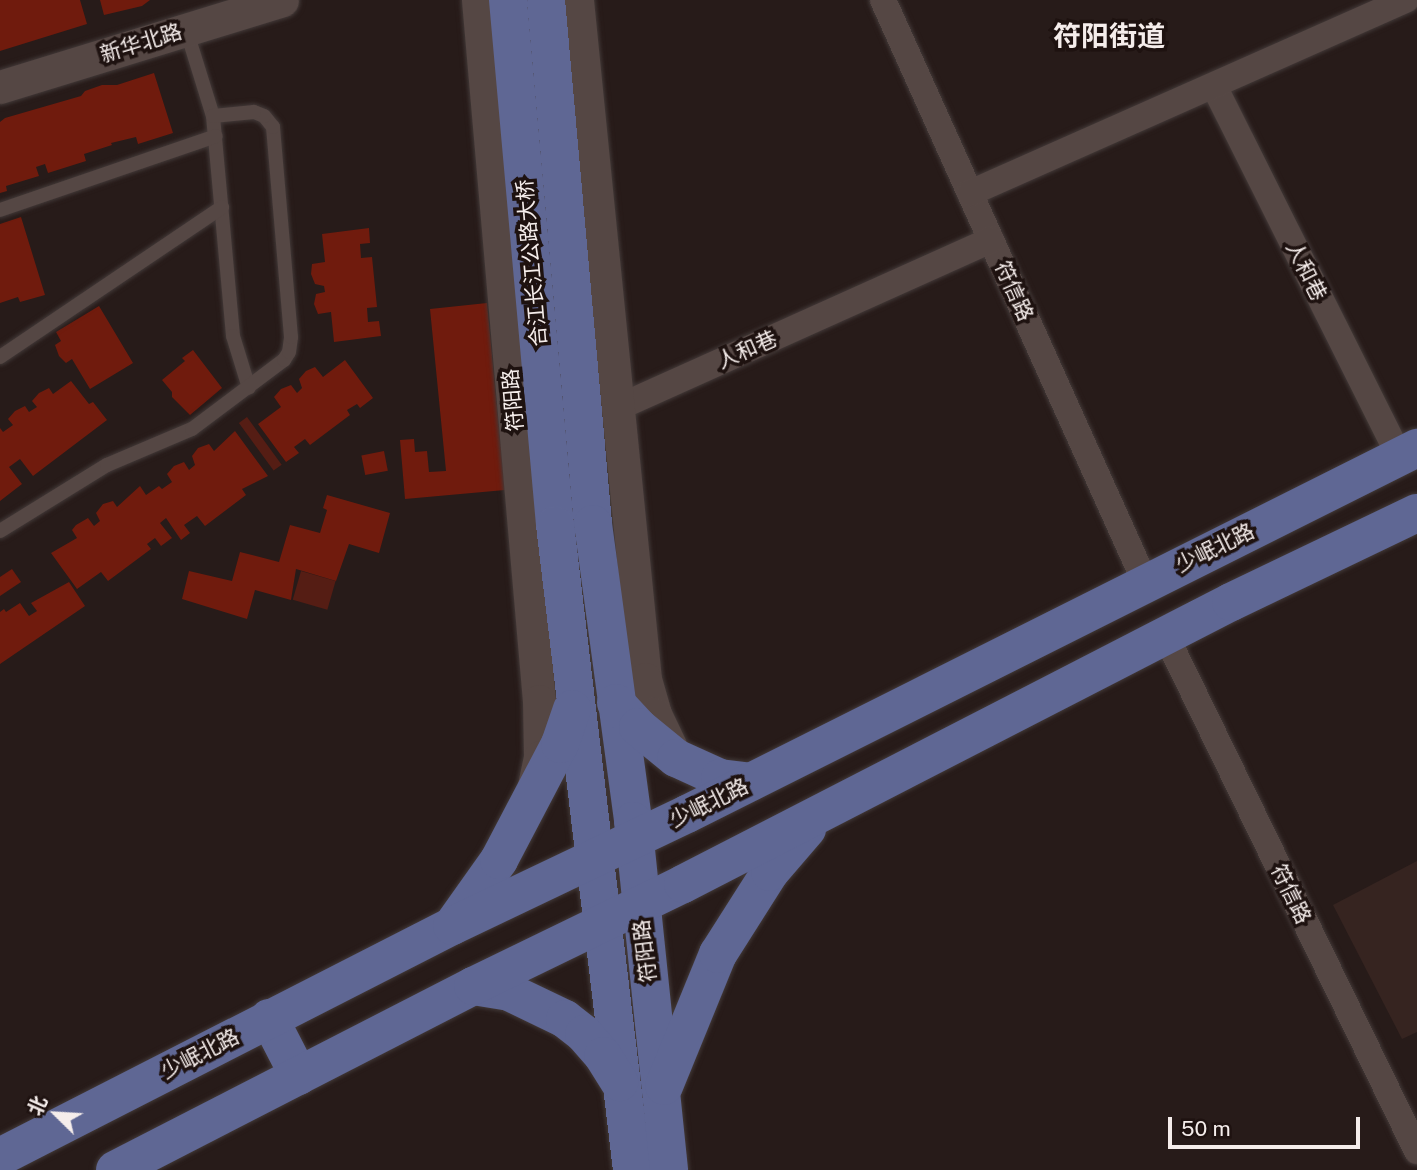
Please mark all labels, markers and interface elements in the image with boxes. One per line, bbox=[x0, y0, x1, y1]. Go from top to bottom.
street label: 新华北路 bbox=[97, 19, 185, 67]
district label: 符阳街道 bbox=[1053, 19, 1165, 53]
street label: 合江长江公路大桥 bbox=[512, 178, 552, 348]
street label: 人和巷 bbox=[1280, 237, 1332, 305]
street label: 符信路 bbox=[990, 257, 1038, 325]
street label: 人和巷 bbox=[713, 326, 781, 374]
street label: 符阳路 bbox=[498, 368, 528, 432]
street label: 少岷北路 bbox=[1172, 518, 1258, 578]
street label: 少岷北路 bbox=[666, 773, 752, 833]
street label: 符信路 bbox=[1266, 860, 1316, 928]
street label: 符阳路 bbox=[629, 918, 661, 984]
street label: 少岷北路 bbox=[157, 1024, 243, 1084]
north arrow bbox=[21, 1079, 91, 1149]
text: 北 bbox=[23, 1092, 51, 1119]
scale bar bbox=[1172, 1104, 1364, 1148]
text: 50 m bbox=[1181, 1116, 1231, 1141]

